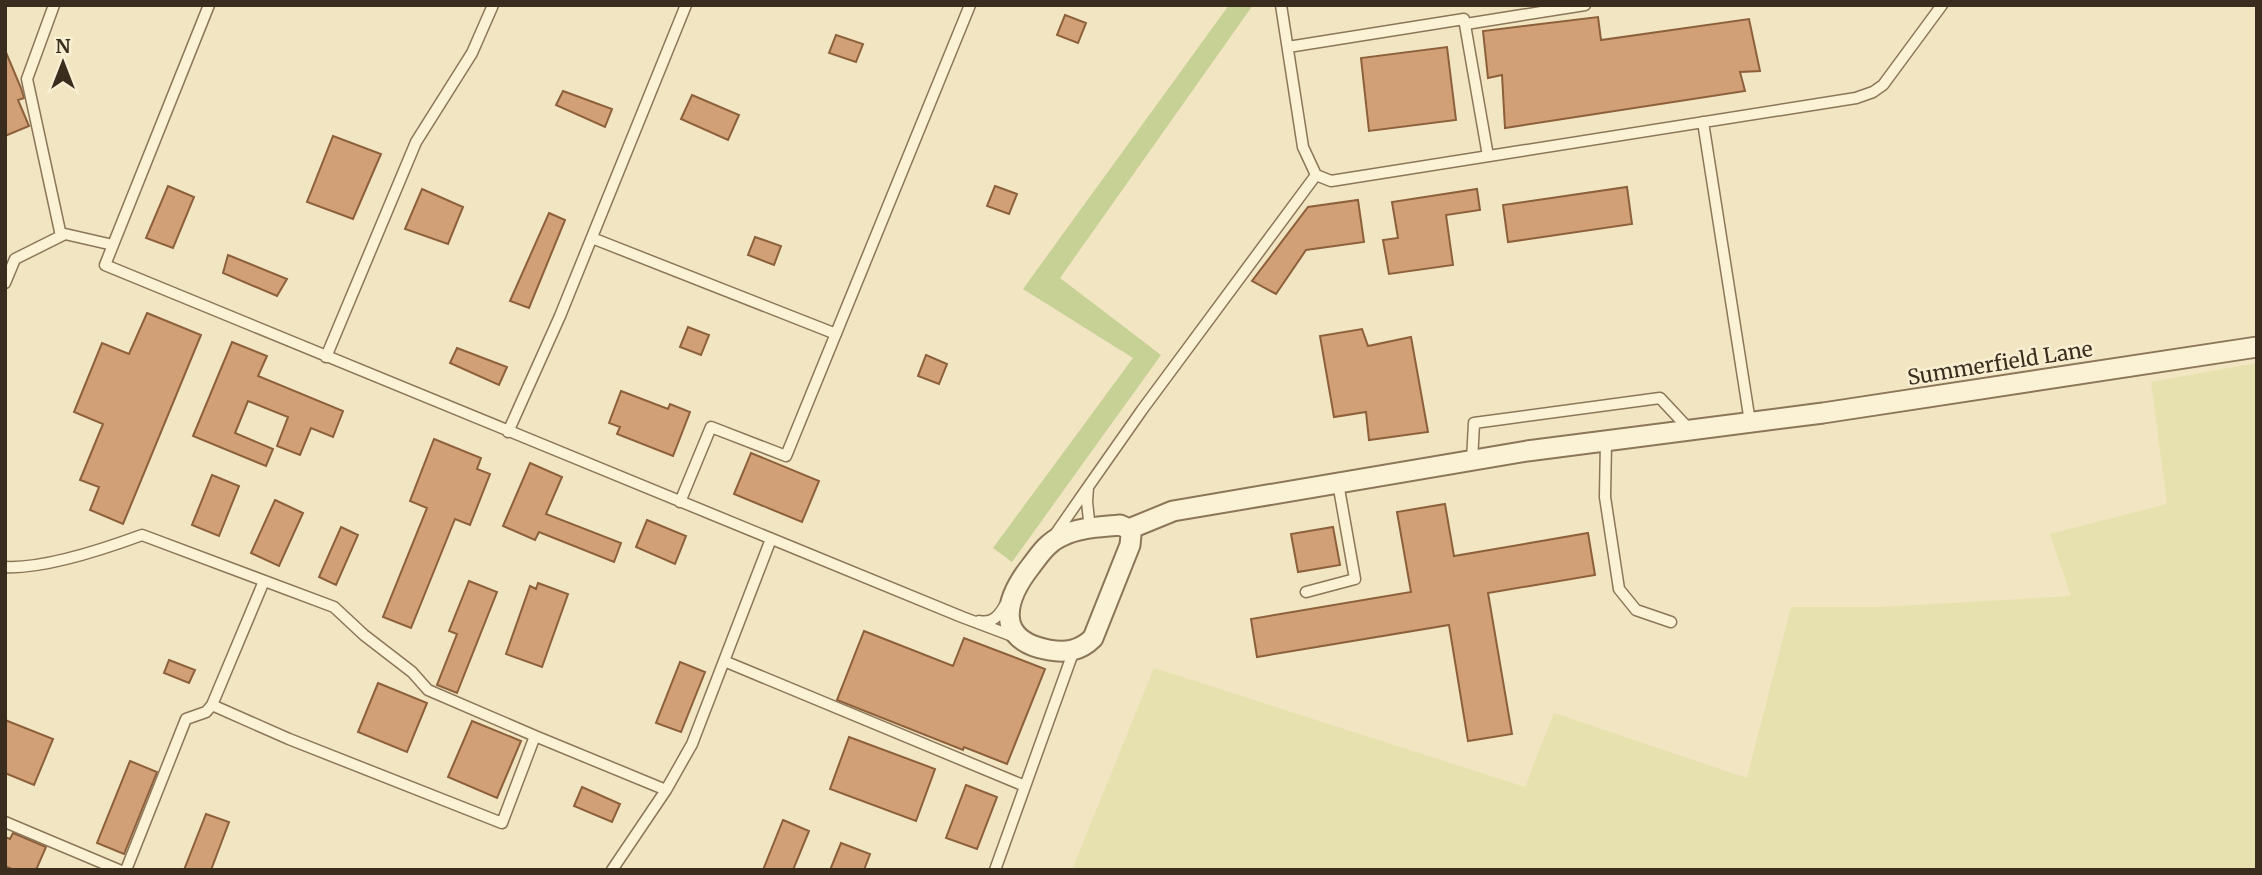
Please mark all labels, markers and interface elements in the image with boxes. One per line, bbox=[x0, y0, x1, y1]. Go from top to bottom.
north arrow bbox=[28, 28, 98, 98]
text: N bbox=[55, 34, 71, 58]
street label: Summerfield Lane bbox=[1905, 335, 2095, 391]

